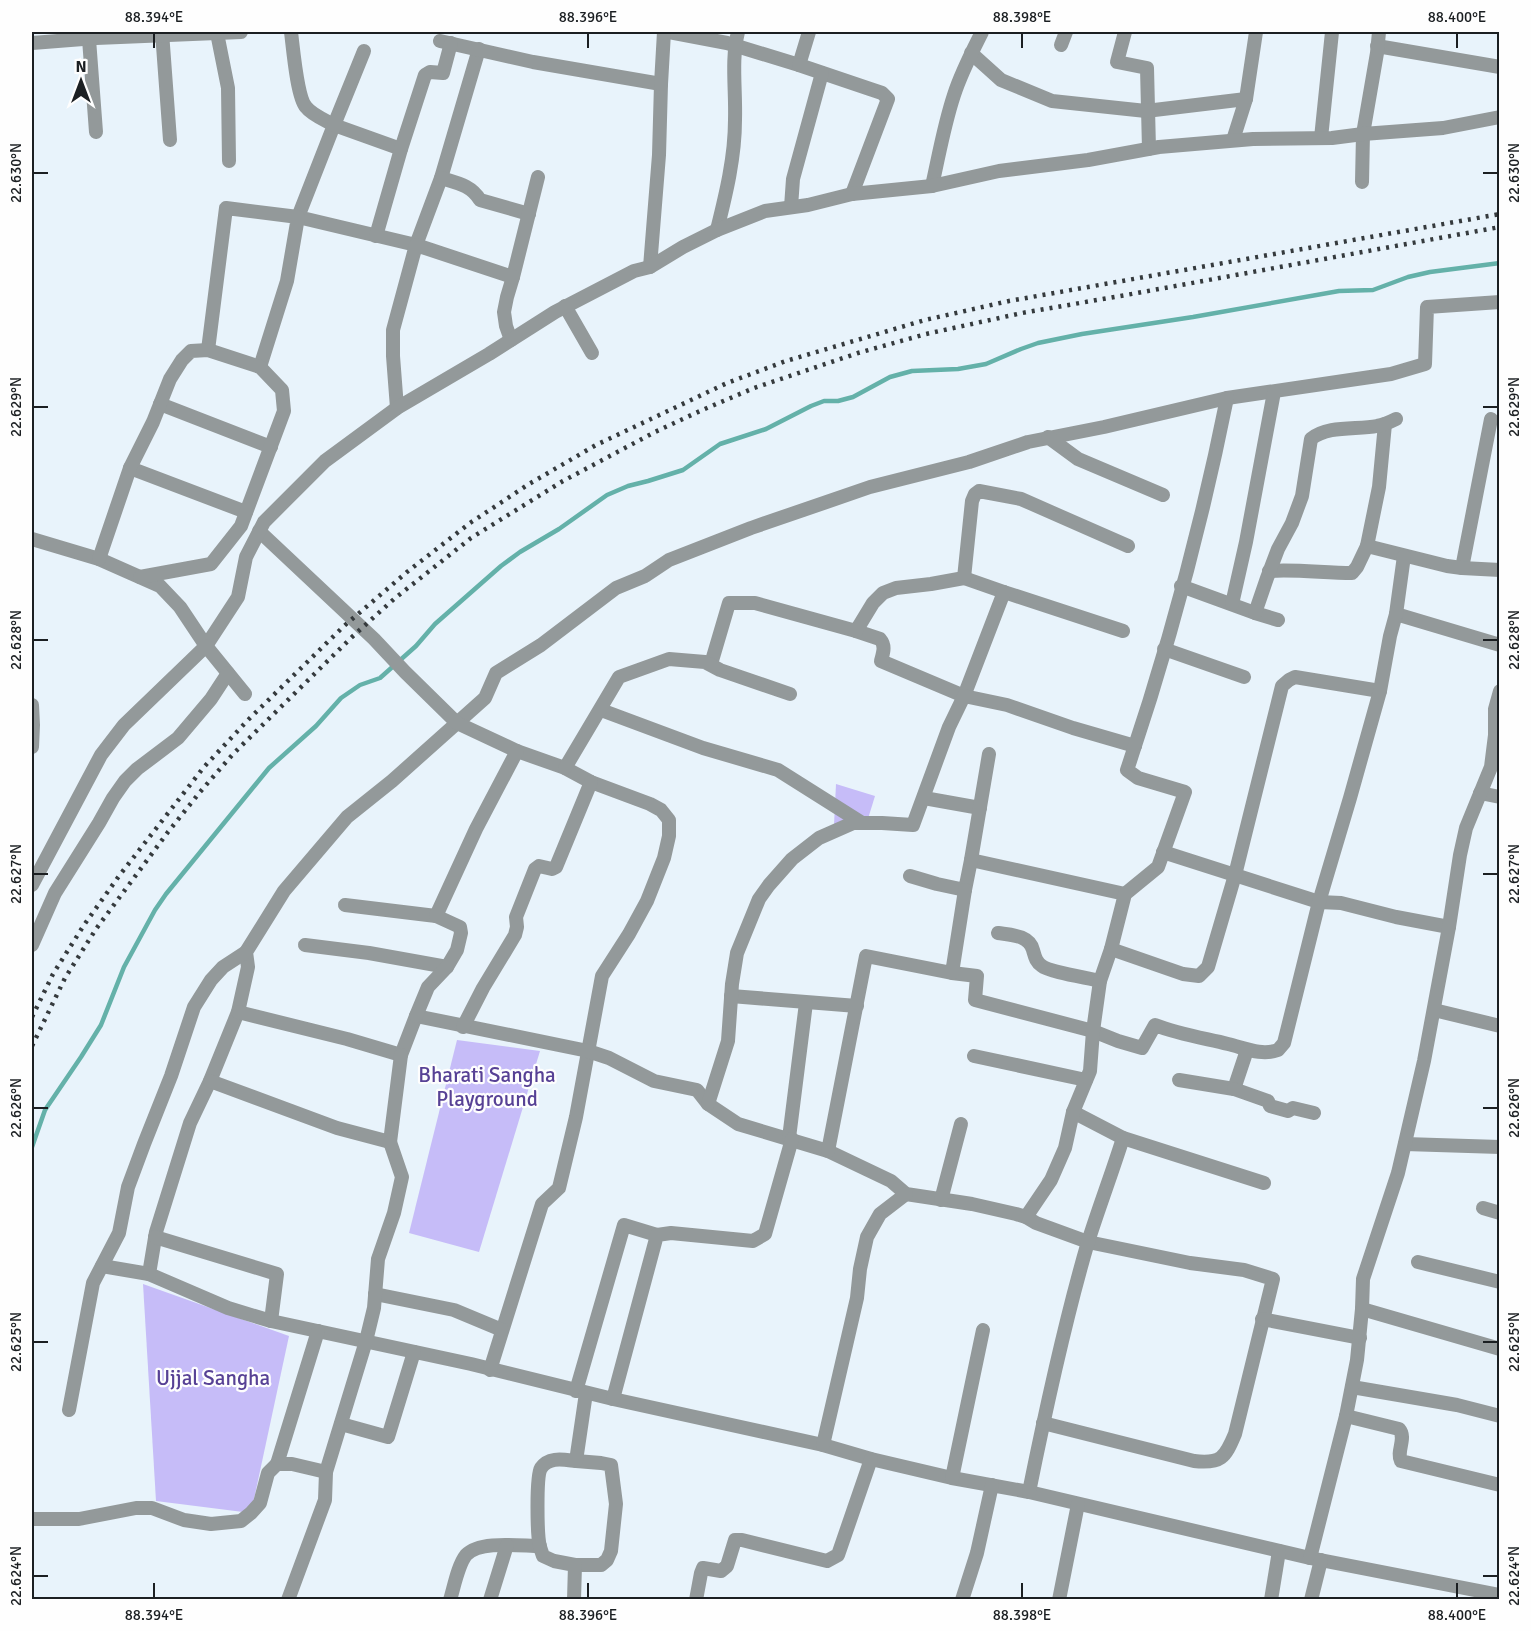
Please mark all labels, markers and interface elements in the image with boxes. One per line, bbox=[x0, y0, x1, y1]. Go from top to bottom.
text: 88.394°E bbox=[125, 8, 183, 26]
text: 88.396°E bbox=[559, 8, 617, 26]
text: 88.398°E bbox=[993, 8, 1051, 26]
text: 88.400°E bbox=[1428, 8, 1486, 26]
north arrow bbox=[51, 51, 111, 111]
text: N bbox=[75, 57, 87, 77]
text: 22.630°N bbox=[7, 143, 25, 203]
text: 22.630°N bbox=[1505, 143, 1523, 203]
text: 22.629°N bbox=[7, 377, 25, 437]
text: 22.629°N bbox=[1505, 377, 1523, 437]
text: 22.628°N bbox=[7, 610, 25, 670]
text: 22.628°N bbox=[1505, 610, 1523, 670]
text: 22.627°N bbox=[7, 844, 25, 904]
text: 22.627°N bbox=[1505, 844, 1523, 904]
park label: Bharati Sangha Playground bbox=[418, 1062, 556, 1112]
text: 22.626°N bbox=[7, 1078, 25, 1138]
text: 22.626°N bbox=[1505, 1078, 1523, 1138]
text: 22.625°N bbox=[7, 1312, 25, 1372]
text: 22.625°N bbox=[1505, 1312, 1523, 1372]
park label: Ujjal Sangha bbox=[156, 1365, 270, 1391]
text: 22.624°N bbox=[7, 1546, 25, 1606]
text: 22.624°N bbox=[1505, 1546, 1523, 1606]
text: 88.394°E bbox=[125, 1606, 183, 1624]
text: 88.396°E bbox=[559, 1606, 617, 1624]
text: 88.398°E bbox=[993, 1606, 1051, 1624]
text: 88.400°E bbox=[1428, 1606, 1486, 1624]

